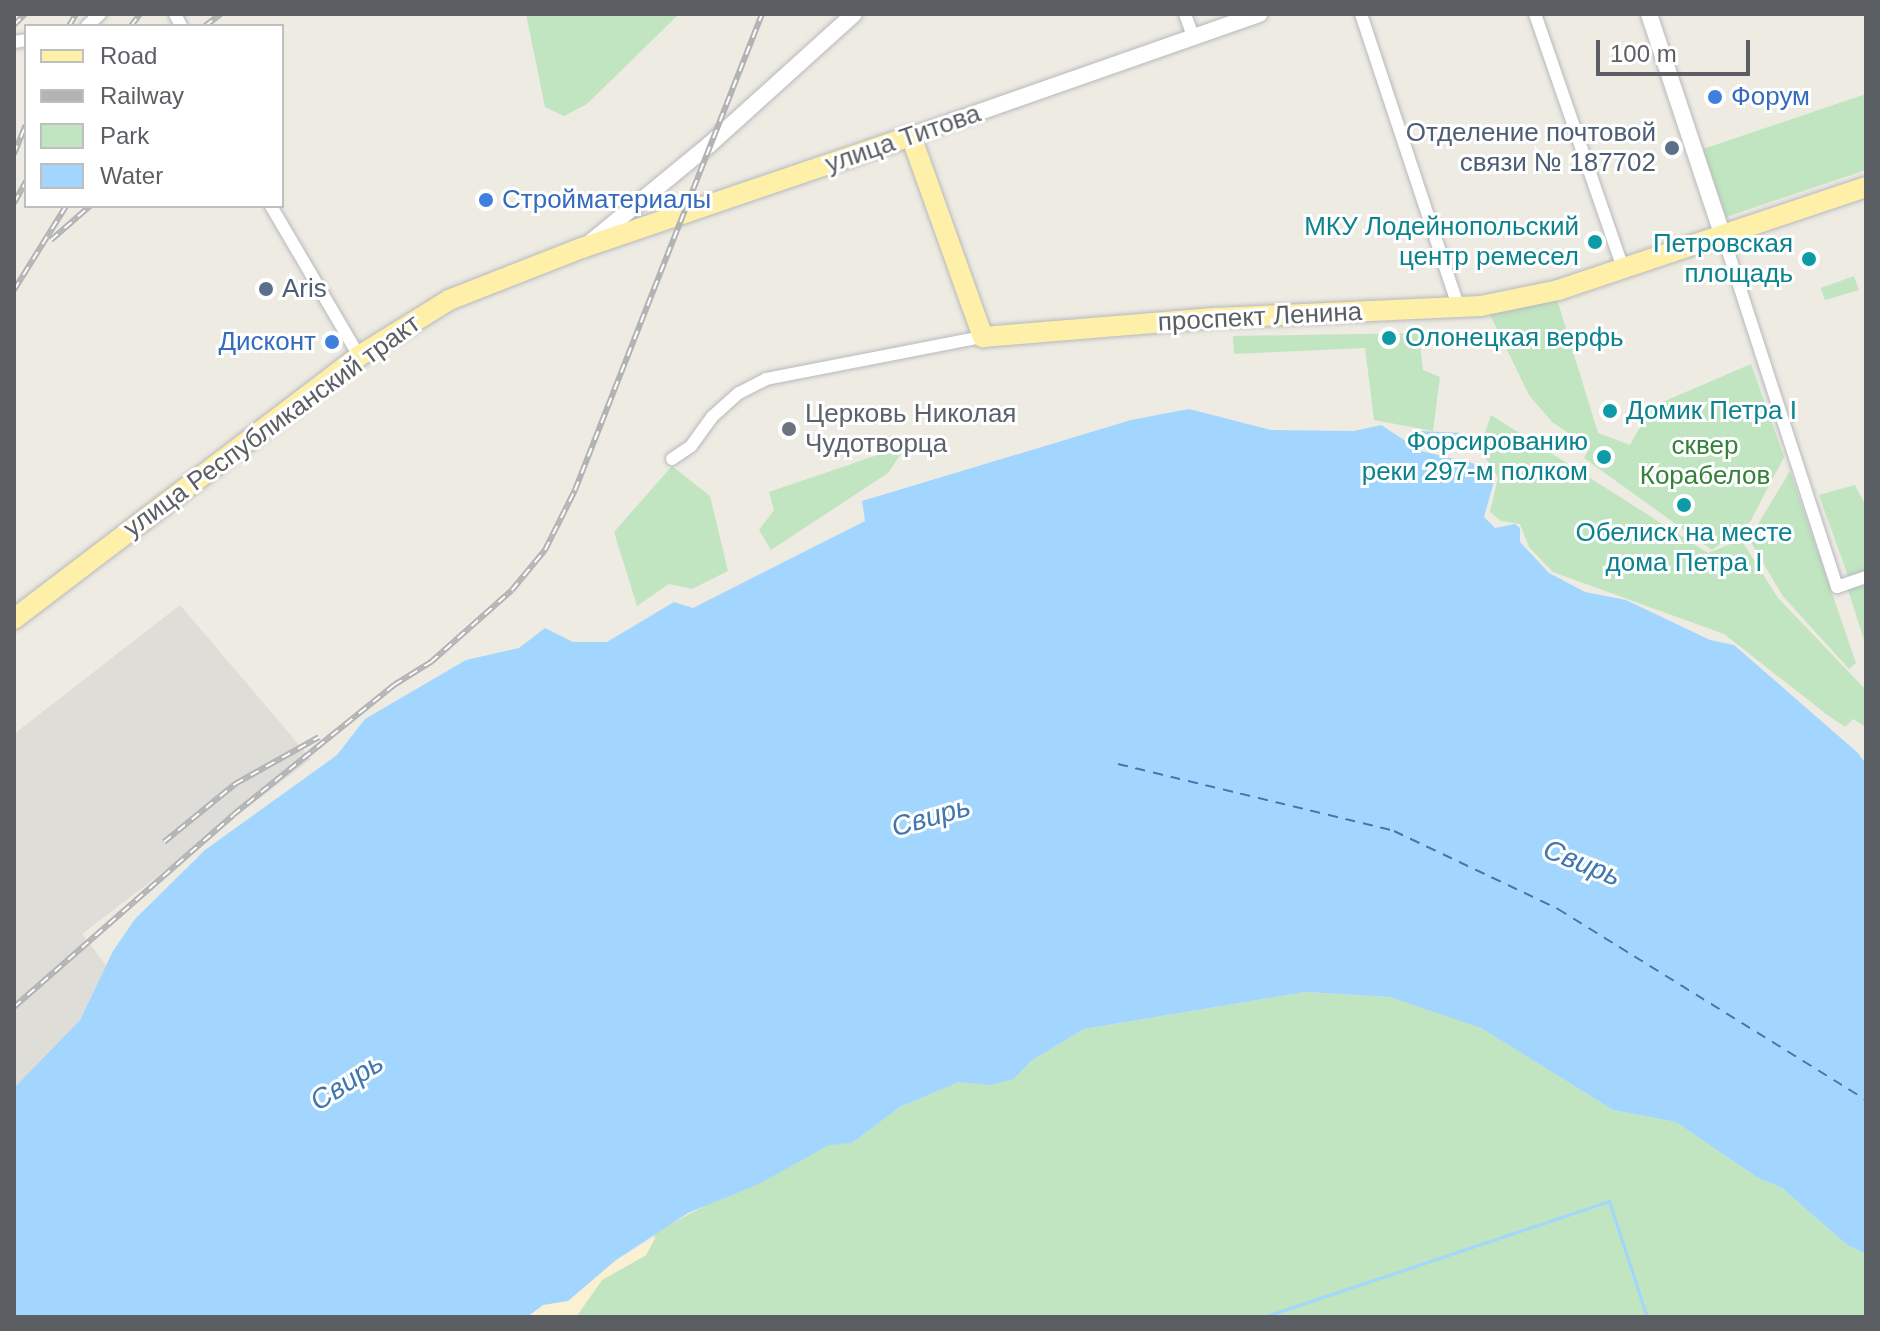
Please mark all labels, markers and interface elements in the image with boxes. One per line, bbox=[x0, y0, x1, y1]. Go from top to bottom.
legend bbox=[24, 24, 284, 208]
scale bar bbox=[1600, 24, 1754, 74]
text: 100 m bbox=[1610, 40, 1677, 67]
text: Road bbox=[100, 42, 157, 69]
place label: Форум bbox=[1731, 81, 1810, 113]
text: Railway bbox=[100, 82, 184, 109]
marker: Форум bbox=[1706, 88, 1724, 106]
street label: улица Титова bbox=[821, 98, 985, 180]
place label: Отделение почтовой связи № 187702 bbox=[1406, 117, 1656, 178]
text: Park bbox=[100, 122, 149, 149]
marker: Отделение почтовой связи № 187702 bbox=[1663, 139, 1681, 157]
text: Water bbox=[100, 162, 163, 189]
place label: Стройматериалы bbox=[502, 184, 711, 216]
marker: Стройматериалы bbox=[477, 191, 495, 209]
place label: МКУ Лодейнопольский центр ремесел bbox=[1304, 211, 1579, 272]
place label: Петровская площадь bbox=[1653, 228, 1793, 290]
marker: МКУ Лодейнопольский центр ремесел bbox=[1586, 233, 1604, 251]
marker: Петровская площадь bbox=[1800, 250, 1818, 268]
place label: Aris bbox=[282, 273, 327, 305]
marker: Aris bbox=[257, 280, 275, 298]
street label: проспект Ленина bbox=[1157, 296, 1363, 338]
street label: улица Республиканский тракт bbox=[118, 308, 426, 544]
place label: Олонецкая верфь bbox=[1405, 322, 1624, 354]
place label: Дисконт bbox=[218, 326, 316, 358]
marker: Олонецкая верфь bbox=[1380, 329, 1398, 347]
marker: Дисконт bbox=[323, 333, 341, 351]
place label: Домик Петра I bbox=[1626, 395, 1797, 427]
place label: Церковь Николая Чудотворца bbox=[805, 398, 1016, 460]
marker: Домик Петра I bbox=[1601, 402, 1619, 420]
marker: Церковь Николая Чудотворца bbox=[780, 420, 798, 438]
place label: Форсированию реки 297-м полком bbox=[1362, 426, 1588, 488]
park label: сквер Корабелов bbox=[1640, 430, 1770, 492]
marker: Форсированию реки 297-м полком bbox=[1595, 448, 1613, 466]
marker: Обелиск на месте дома Петра I bbox=[1675, 496, 1693, 514]
place label: Обелиск на месте дома Петра I bbox=[1575, 517, 1793, 578]
water label: Свирь bbox=[888, 790, 974, 844]
water label: Свирь bbox=[1538, 832, 1626, 894]
water label: Свирь bbox=[304, 1046, 390, 1118]

